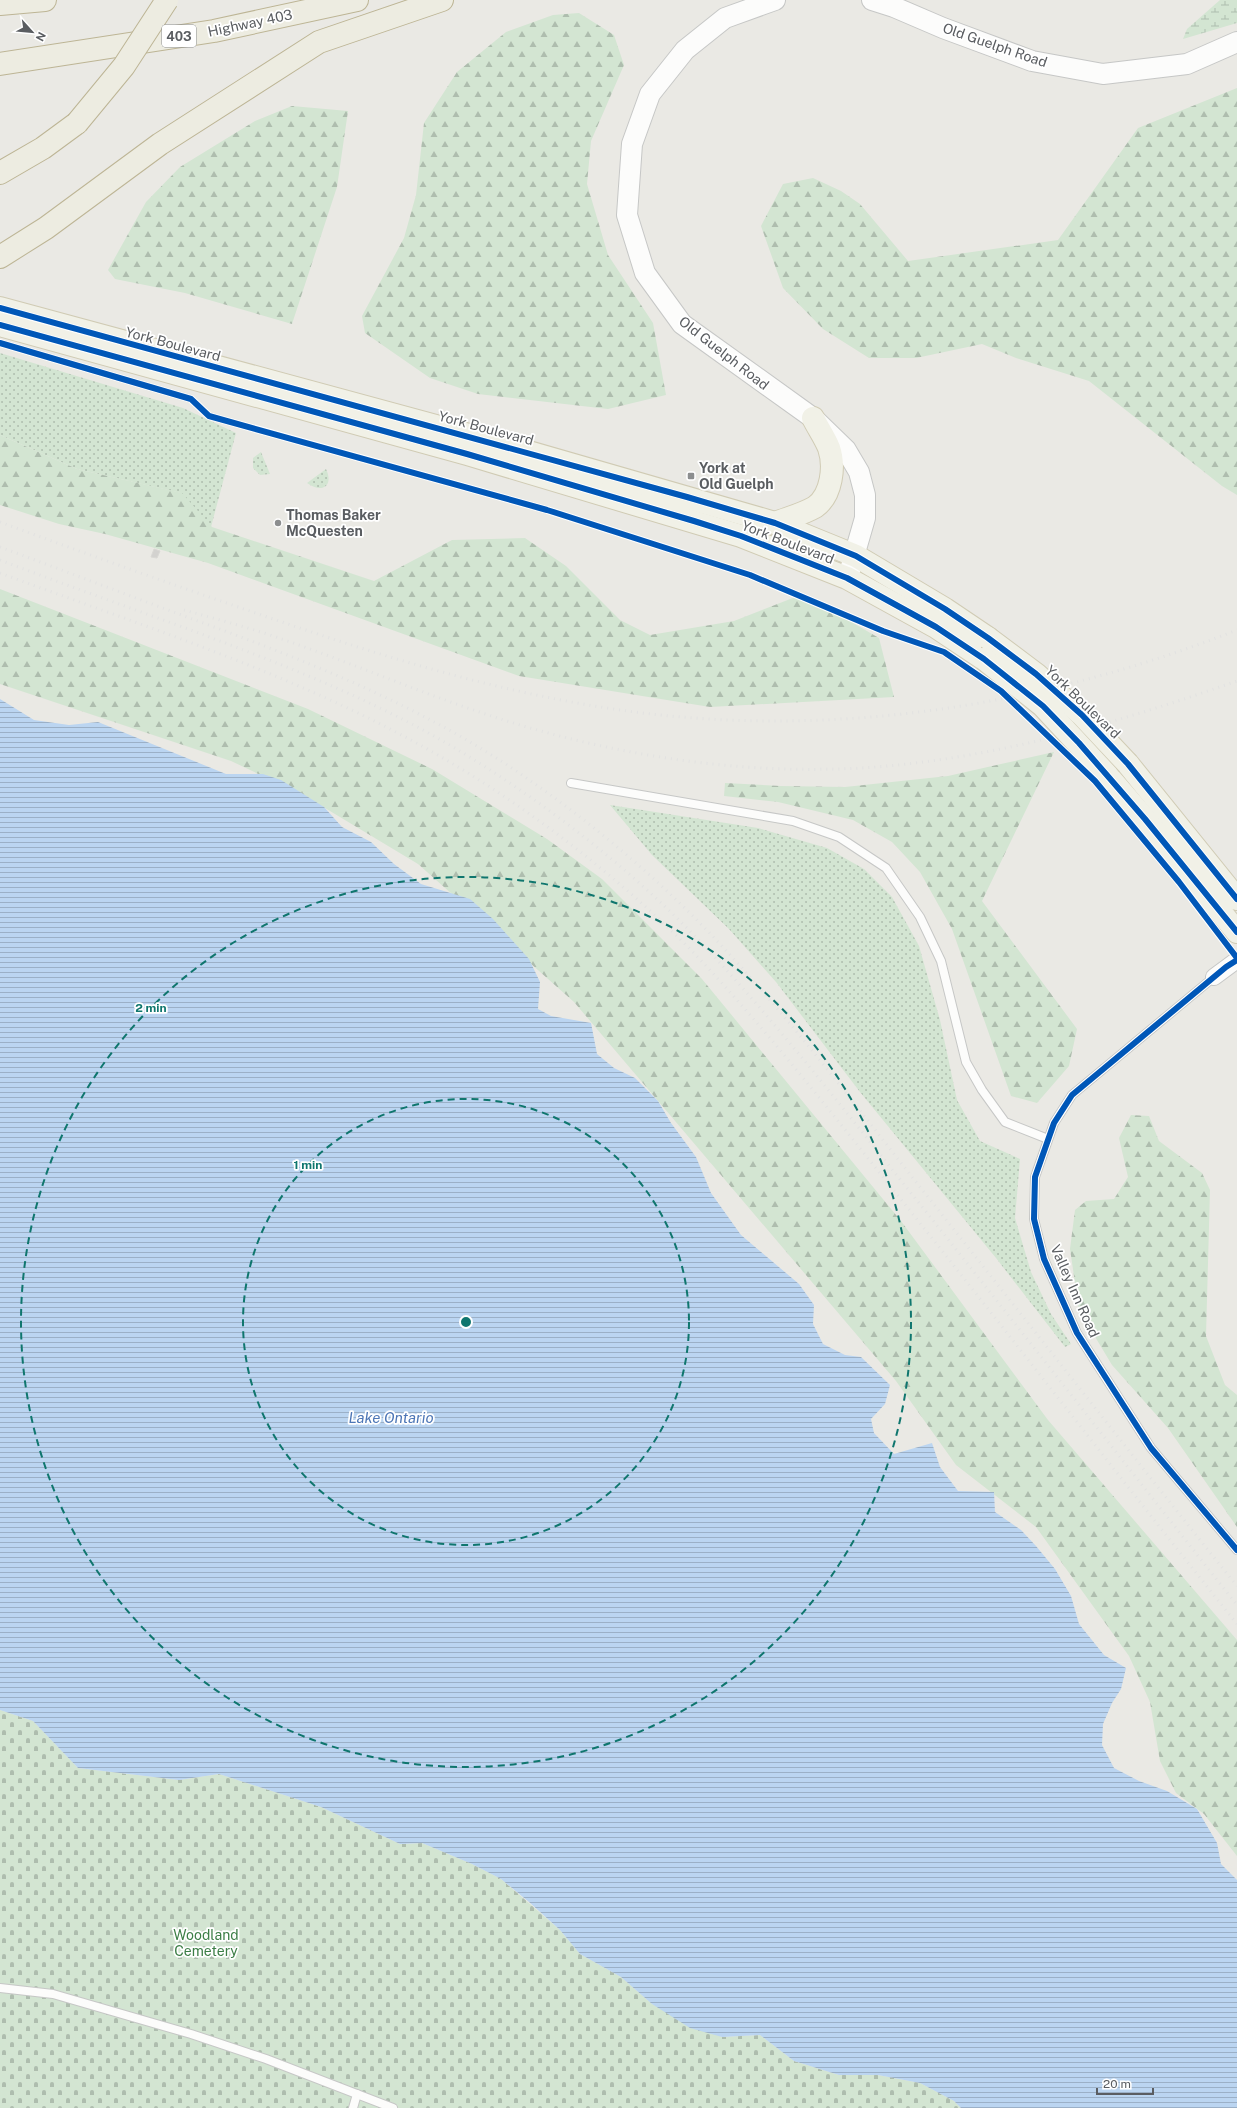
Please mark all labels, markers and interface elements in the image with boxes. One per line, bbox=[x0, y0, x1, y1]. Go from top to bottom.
street label: Highway 403 bbox=[206, 6, 294, 40]
north arrow bbox=[12, 12, 52, 52]
street label: Old Guelph Road bbox=[941, 20, 1049, 70]
road number: 403 bbox=[162, 25, 196, 47]
text: N bbox=[34, 30, 48, 43]
street label: Old Guelph Road bbox=[676, 313, 772, 393]
street label: York Boulevard bbox=[124, 324, 222, 364]
street label: York Boulevard bbox=[437, 408, 535, 448]
place label: York at Old Guelph bbox=[699, 460, 774, 492]
marker: York at Old Guelph bbox=[686, 471, 696, 481]
place label: Thomas Baker McQuesten bbox=[286, 507, 381, 539]
street label: York Boulevard bbox=[739, 517, 837, 567]
marker: Thomas Baker McQuesten bbox=[273, 518, 283, 528]
street label: York Boulevard bbox=[1042, 662, 1124, 742]
text: 2 min bbox=[135, 1001, 167, 1015]
text: 1 min bbox=[294, 1158, 322, 1172]
street label: Valley Inn Road bbox=[1047, 1242, 1103, 1340]
centre of rings bbox=[459, 1315, 473, 1329]
water label: Lake Ontario bbox=[348, 1409, 434, 1426]
park label: Woodland Cemetery bbox=[173, 1927, 239, 1959]
scale bar bbox=[1097, 2070, 1153, 2096]
text: 20 m bbox=[1103, 2077, 1131, 2091]

